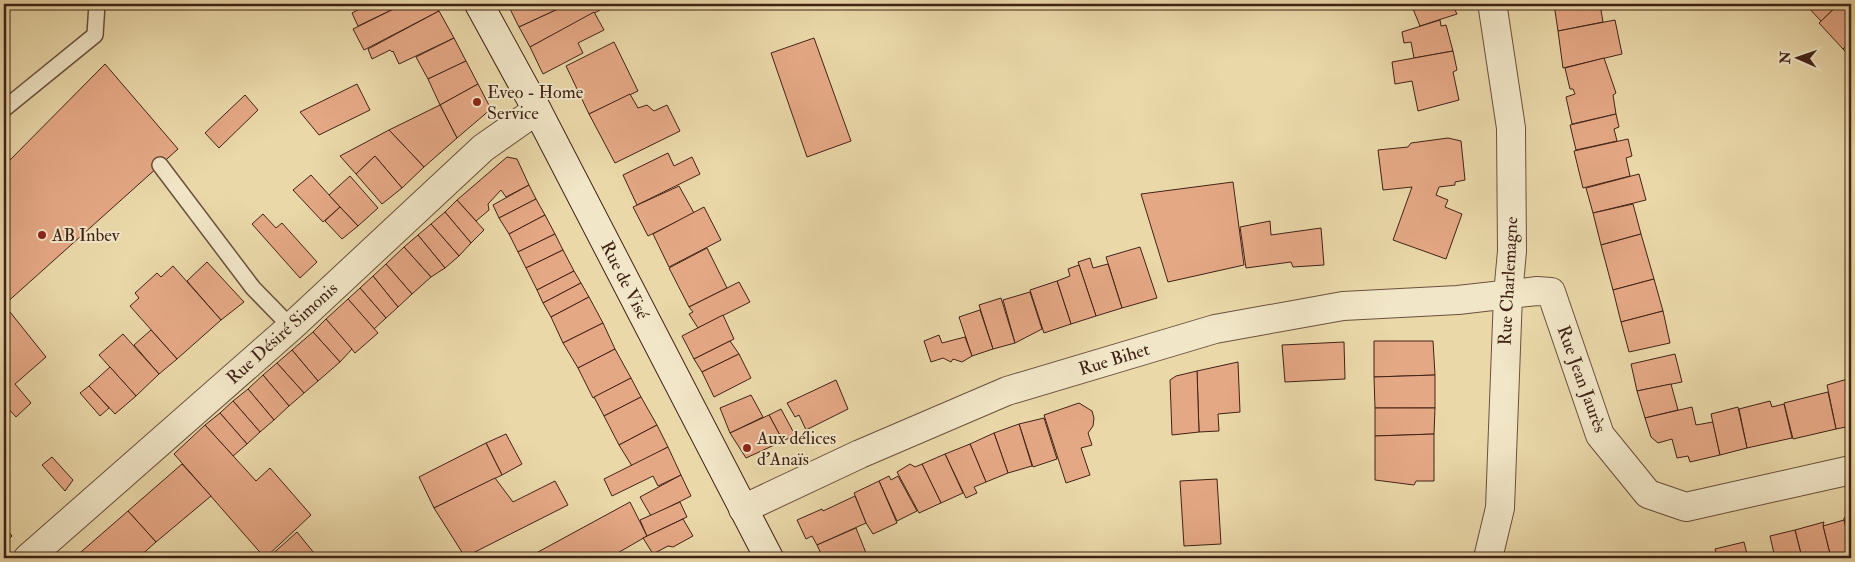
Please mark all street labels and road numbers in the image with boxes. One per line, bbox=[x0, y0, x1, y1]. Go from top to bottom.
street label: Rue Charlemagne bbox=[1494, 215, 1523, 346]
street label: Rue de Visé bbox=[595, 237, 654, 324]
street label: Rue Désiré Simonis bbox=[222, 277, 343, 389]
street label: Rue Jean Jaurès bbox=[1552, 322, 1612, 436]
street label: Rue Bihet bbox=[1076, 338, 1152, 381]

